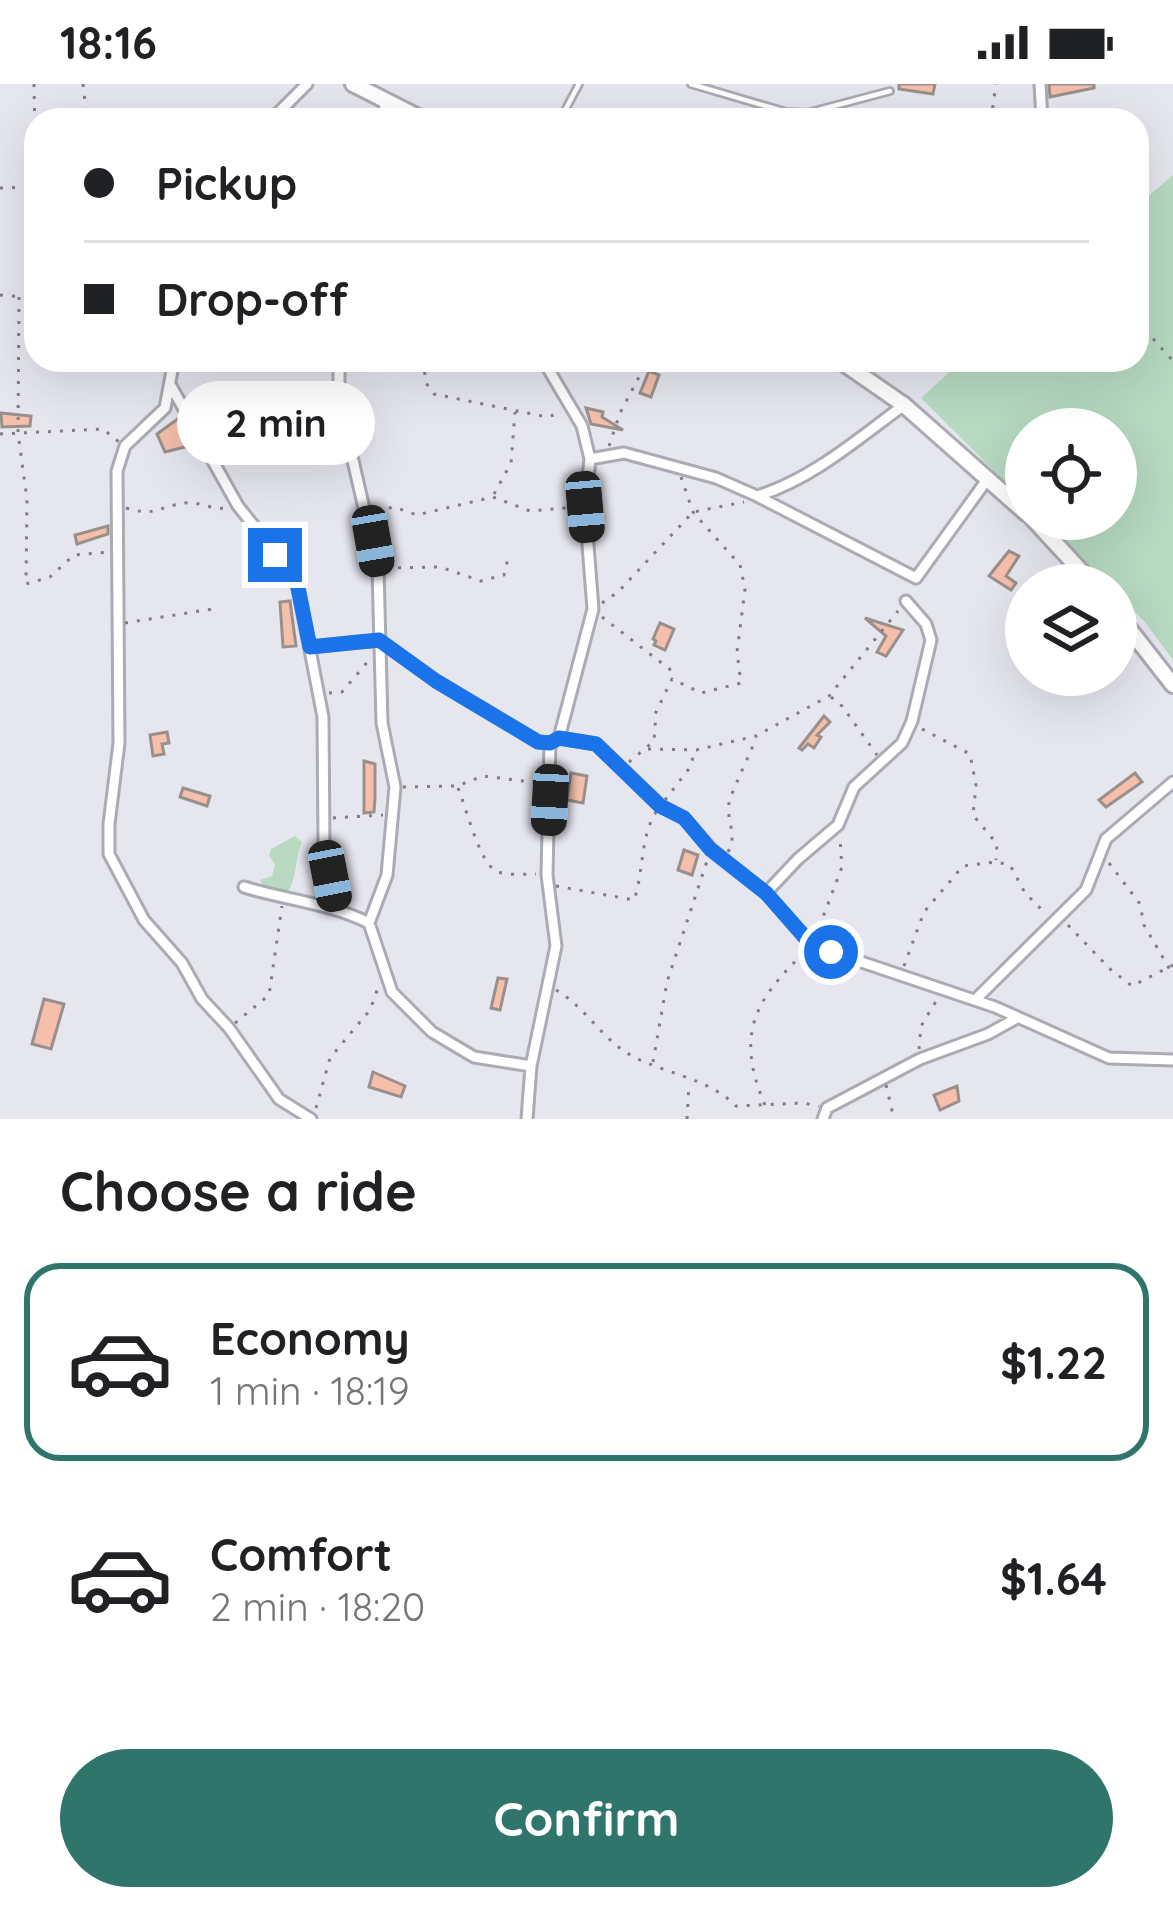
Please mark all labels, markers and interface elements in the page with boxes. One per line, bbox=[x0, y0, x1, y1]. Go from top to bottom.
text: 18:16 bbox=[60, 14, 157, 70]
text: Pickup bbox=[156, 155, 297, 211]
text: Drop-off bbox=[156, 271, 348, 327]
callout: 2 min bbox=[176, 381, 374, 465]
text: 2 min bbox=[225, 398, 327, 447]
map controls bbox=[1005, 408, 1137, 696]
button: locate bbox=[1005, 408, 1137, 540]
car bbox=[564, 470, 606, 544]
car bbox=[349, 502, 397, 580]
route end bbox=[248, 528, 302, 582]
button: layers bbox=[1005, 564, 1137, 696]
car bbox=[530, 763, 570, 837]
car bbox=[305, 837, 355, 915]
route start bbox=[804, 925, 858, 979]
text: Choose a ride bbox=[60, 1157, 417, 1225]
icon: car bbox=[66, 1308, 174, 1416]
text: Economy bbox=[210, 1310, 410, 1366]
text: $1.22 bbox=[1000, 1334, 1107, 1390]
text: 1 min · 18:19 bbox=[210, 1366, 409, 1415]
icon: car bbox=[66, 1524, 174, 1632]
text: Comfort bbox=[210, 1526, 392, 1582]
text: $1.64 bbox=[1000, 1550, 1107, 1606]
text: 2 min · 18:20 bbox=[210, 1582, 425, 1631]
button: Confirm bbox=[60, 1749, 1113, 1887]

